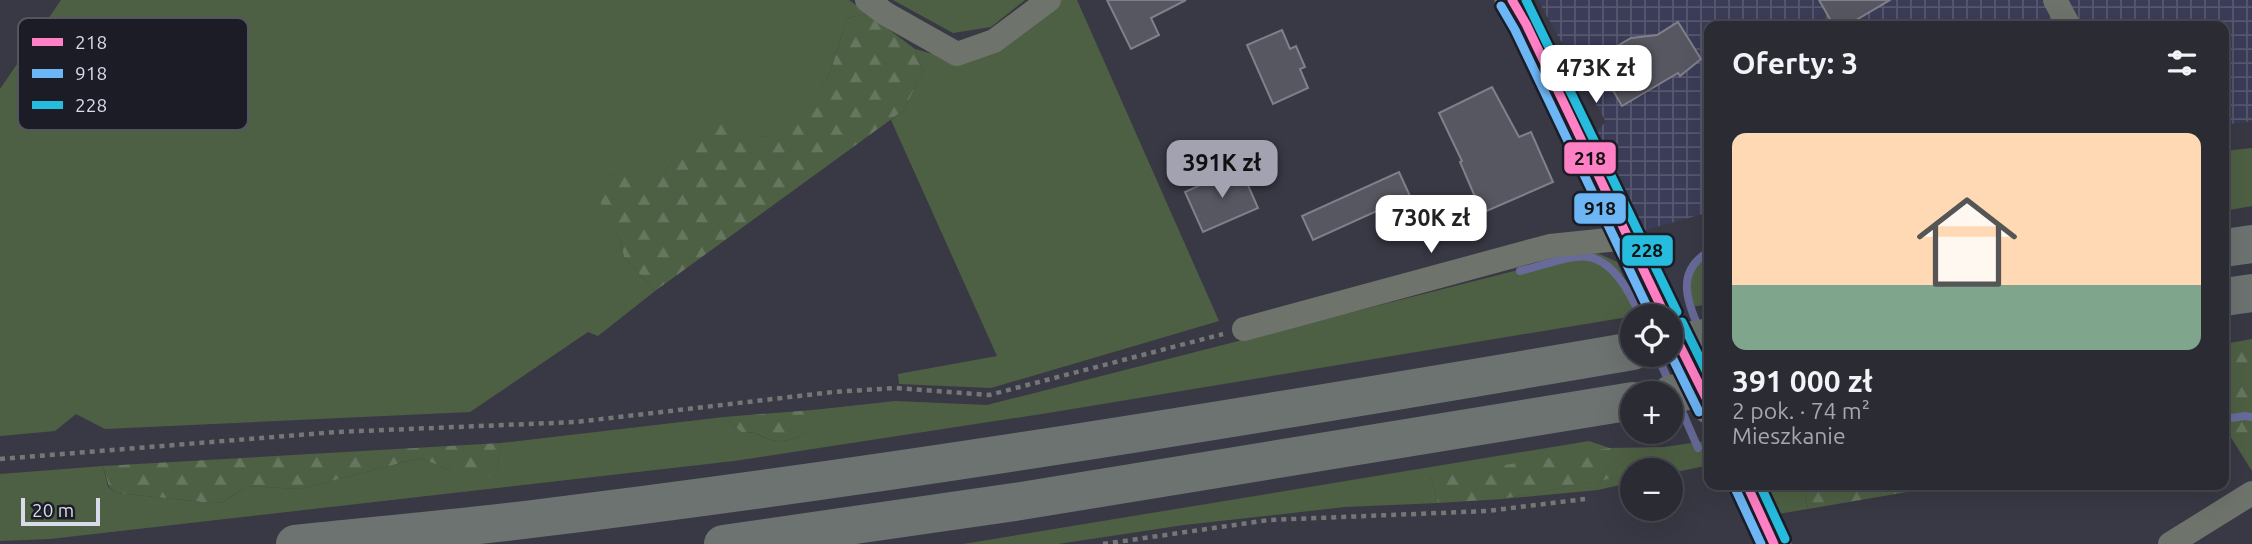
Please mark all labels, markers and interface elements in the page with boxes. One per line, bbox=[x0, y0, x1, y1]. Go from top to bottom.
legend bbox=[18, 18, 248, 130]
text: 218 bbox=[75, 31, 107, 53]
icon: filters bbox=[2163, 44, 2201, 82]
pin: 473K zł bbox=[1531, 46, 1661, 105]
text: Oferty: 3 bbox=[1732, 46, 1858, 80]
text: 473K zł bbox=[1557, 55, 1635, 80]
text: 918 bbox=[75, 62, 107, 84]
text: 228 bbox=[75, 94, 107, 116]
pin: 391K zł bbox=[1157, 140, 1287, 200]
line badge: 218 bbox=[1563, 141, 1617, 175]
text: 218 bbox=[1574, 147, 1606, 169]
text: 391K zł bbox=[1183, 150, 1261, 175]
icon: home bbox=[1904, 179, 2030, 305]
line badge: 918 bbox=[1573, 192, 1627, 225]
pin: 730K zł bbox=[1366, 196, 1496, 255]
text: 918 bbox=[1584, 197, 1616, 219]
text: 730K zł bbox=[1392, 205, 1470, 230]
line badge: 228 bbox=[1621, 234, 1674, 267]
text: 228 bbox=[1631, 239, 1663, 261]
map controls bbox=[1620, 304, 1683, 521]
button: locate bbox=[1620, 304, 1683, 367]
text: 391 000 zł bbox=[1732, 364, 1873, 398]
button: + bbox=[1620, 381, 1683, 444]
text: 2 pok. · 74 m² bbox=[1732, 398, 1870, 423]
text: Mieszkanie bbox=[1732, 423, 1846, 448]
button: − bbox=[1620, 458, 1683, 521]
scale bar bbox=[21, 495, 100, 527]
text: 20 m bbox=[32, 499, 74, 521]

